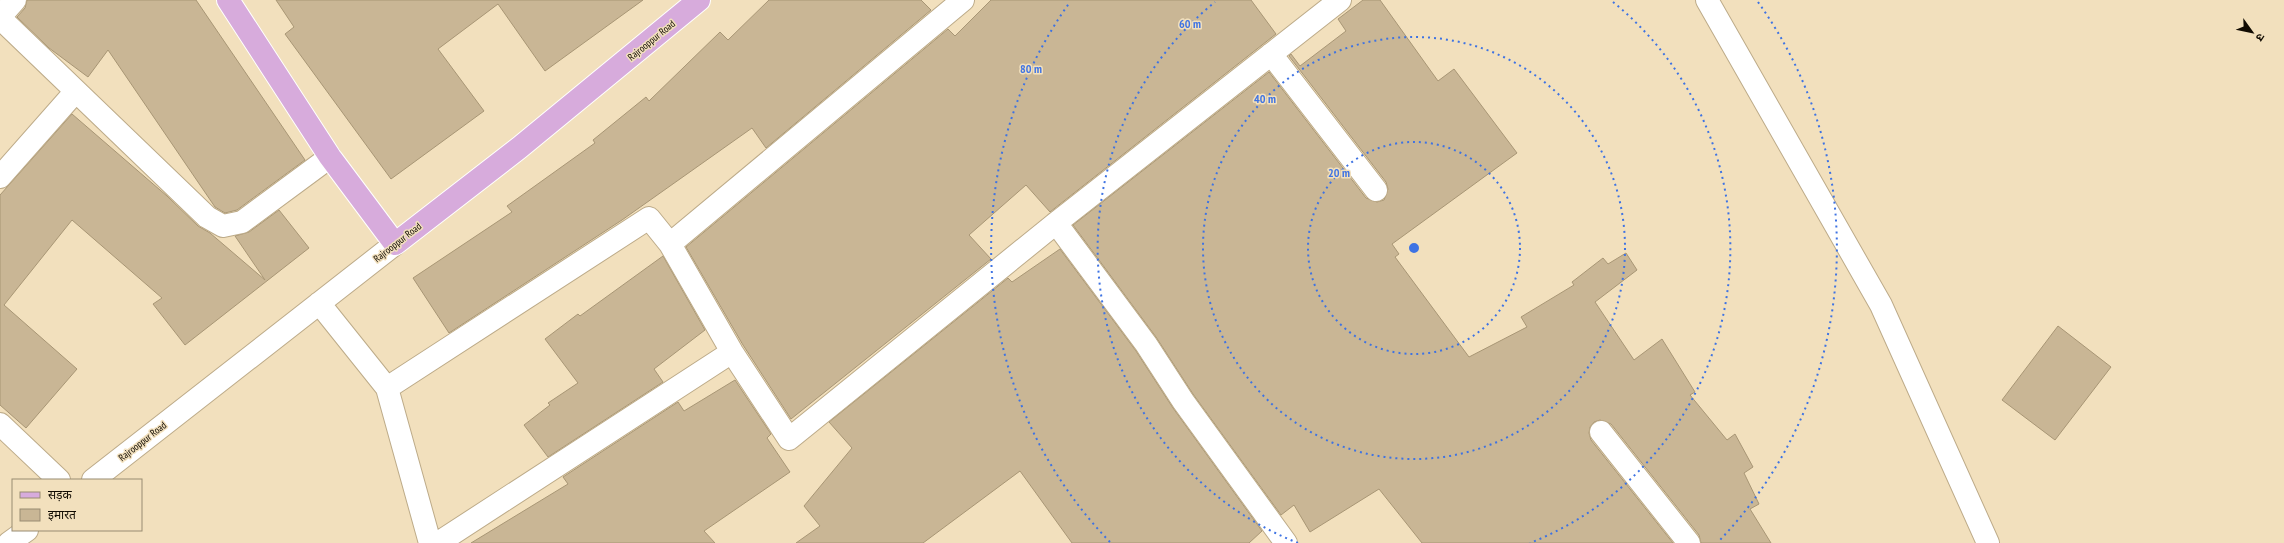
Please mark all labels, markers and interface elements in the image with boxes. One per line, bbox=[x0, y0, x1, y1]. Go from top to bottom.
north arrow bbox=[2232, 12, 2272, 52]
text: 60 m bbox=[1179, 16, 1201, 31]
street label: Rajrooppur Road bbox=[625, 17, 678, 63]
text: उ bbox=[2252, 31, 2268, 44]
text: 80 m bbox=[1020, 61, 1042, 76]
text: 40 m bbox=[1254, 91, 1276, 106]
text: 20 m bbox=[1328, 165, 1350, 180]
street label: Rajrooppur Road bbox=[371, 220, 424, 265]
centre of rings bbox=[1407, 241, 1421, 255]
street label: Rajrooppur Road bbox=[116, 419, 169, 464]
legend bbox=[12, 479, 142, 531]
text: सड़क bbox=[48, 487, 73, 502]
text: इमारत bbox=[48, 507, 77, 522]

